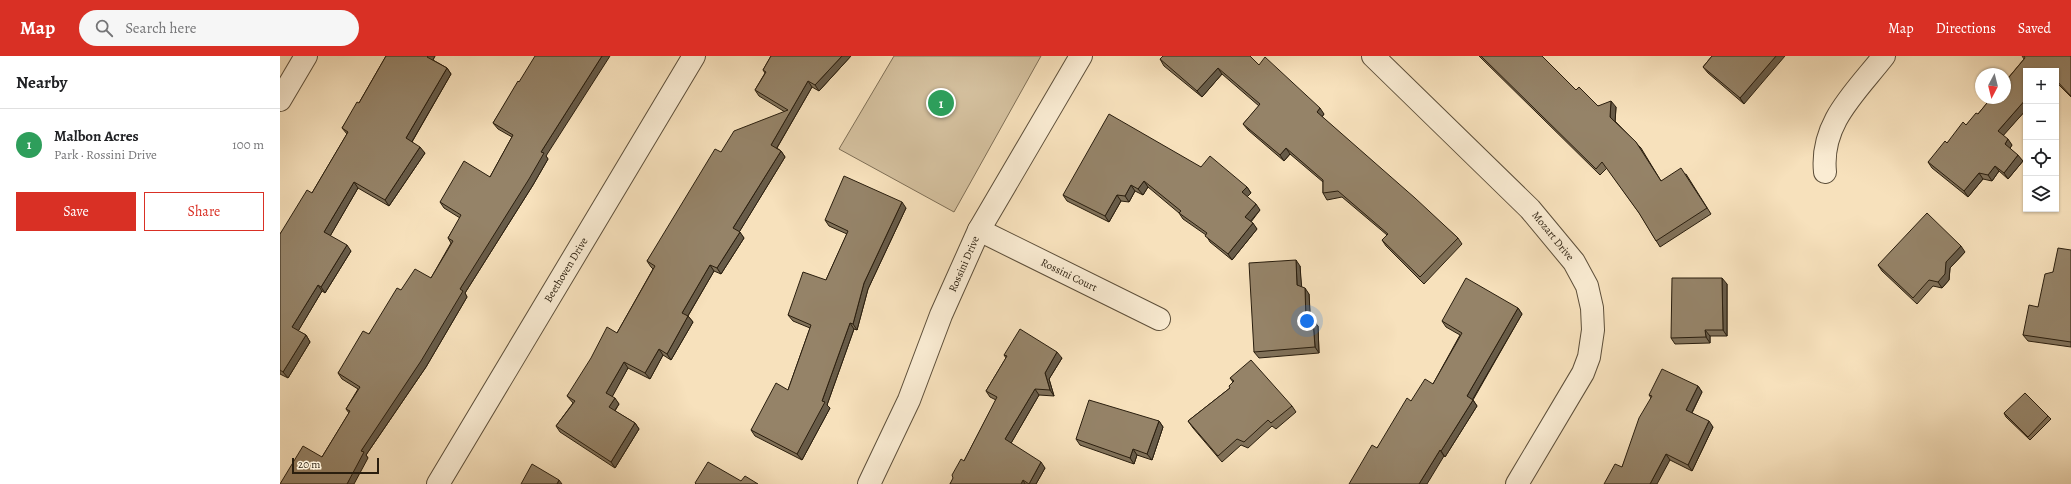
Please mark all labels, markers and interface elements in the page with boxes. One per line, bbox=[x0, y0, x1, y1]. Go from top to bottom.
search box bbox=[79, 10, 359, 46]
text: Map bbox=[20, 15, 55, 41]
icon: search bbox=[93, 17, 115, 39]
text: Search here bbox=[125, 18, 197, 38]
text: Map bbox=[1888, 19, 1914, 38]
text: Directions bbox=[1936, 19, 1996, 38]
text: Saved bbox=[2018, 19, 2051, 38]
north arrow bbox=[1975, 68, 2011, 104]
map controls bbox=[2023, 68, 2059, 212]
button: + bbox=[2023, 68, 2059, 104]
text: Nearby bbox=[16, 71, 67, 94]
pin: 1 bbox=[928, 88, 954, 118]
button: − bbox=[2023, 104, 2059, 140]
text: Malbon Acres bbox=[54, 126, 139, 146]
text: 1 bbox=[27, 136, 31, 153]
text: 100 m bbox=[232, 136, 264, 153]
button: locate bbox=[2023, 140, 2059, 176]
text: Park · Rossini Drive bbox=[54, 146, 157, 163]
button: layers bbox=[2023, 176, 2059, 212]
button: Save bbox=[16, 192, 136, 231]
button: Share bbox=[144, 192, 264, 231]
street label: Mozart Drive bbox=[1528, 208, 1578, 264]
street label: Rossini Drive bbox=[945, 234, 983, 294]
street label: Beethoven Drive bbox=[541, 235, 591, 305]
street label: Rossini Court bbox=[1038, 255, 1100, 295]
your location bbox=[1297, 311, 1317, 331]
scale bar bbox=[292, 456, 379, 475]
text: 20 m bbox=[298, 457, 320, 472]

